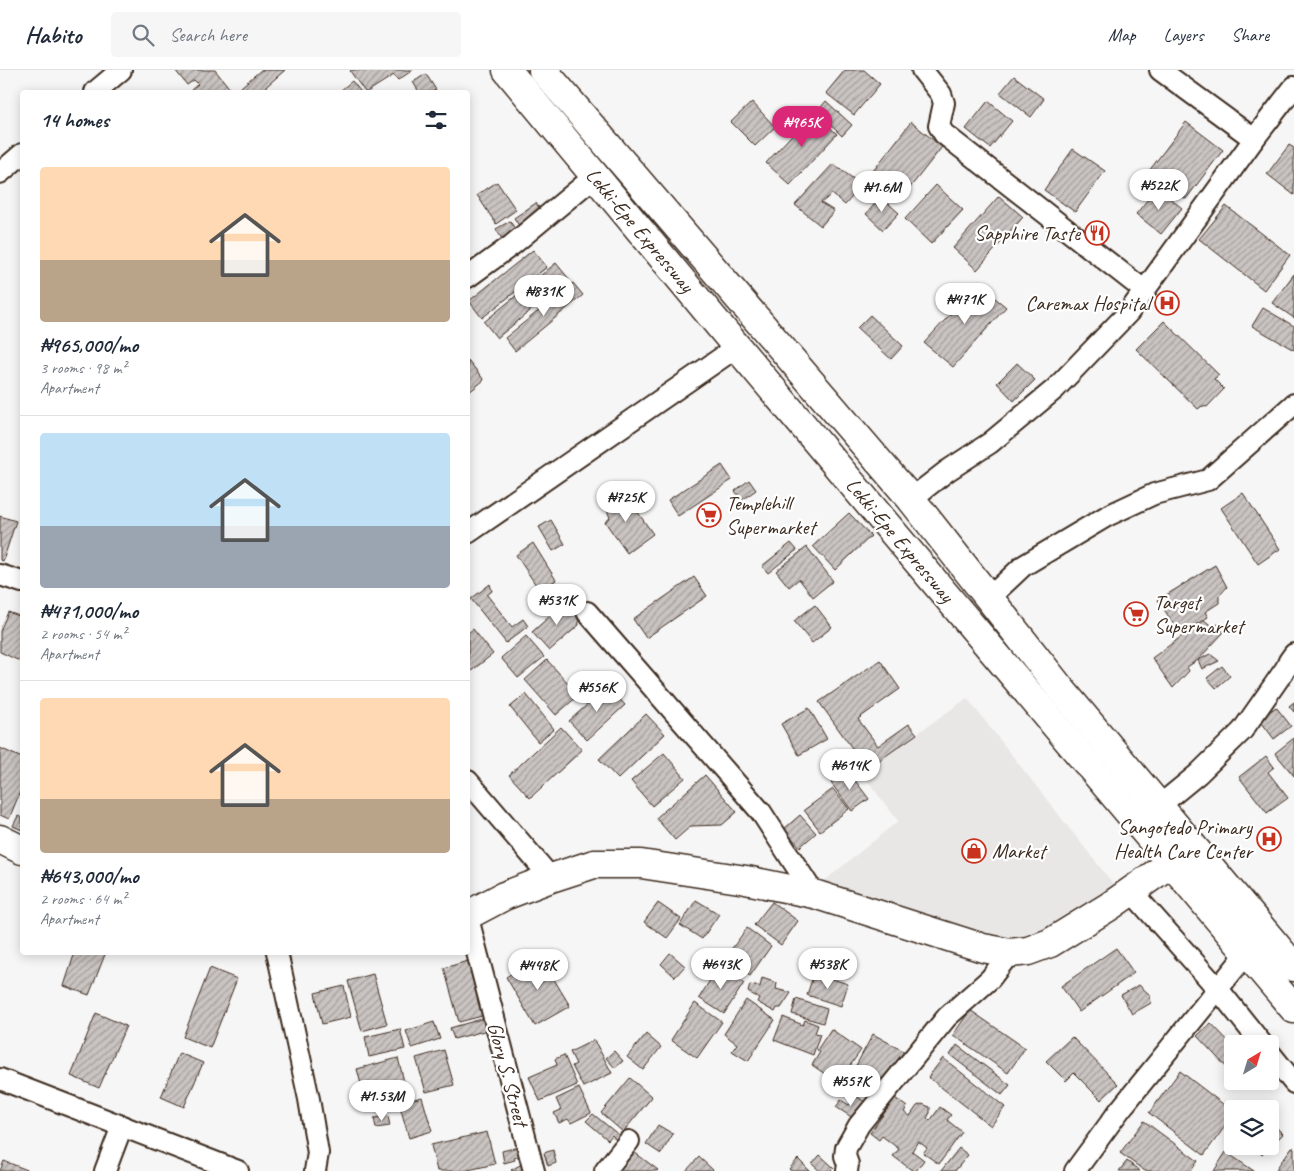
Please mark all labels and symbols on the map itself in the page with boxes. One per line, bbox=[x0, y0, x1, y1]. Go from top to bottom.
pin: ₦965K bbox=[767, 106, 837, 148]
street label: Lekki-Epe Expressway bbox=[580, 162, 701, 299]
pin: ₦522K bbox=[1124, 168, 1194, 211]
pin: ₦1.6M bbox=[847, 170, 917, 213]
place label: Sapphire Taste bbox=[974, 220, 1081, 246]
restaurant icon: Sapphire Taste bbox=[1084, 220, 1110, 246]
pin: ₦831K bbox=[509, 274, 579, 317]
pin: ₦471K bbox=[930, 282, 1000, 325]
place label: Caremax Hospital bbox=[1025, 290, 1153, 316]
hospital icon: Caremax Hospital bbox=[1154, 290, 1180, 316]
street label: Lekki-Epe Expressway bbox=[840, 472, 961, 609]
pin: ₦725K bbox=[591, 480, 661, 523]
place label: Templehill Supermarket bbox=[726, 490, 818, 540]
supermarket icon: Templehill Supermarket bbox=[696, 502, 722, 528]
pin: ₦531K bbox=[522, 584, 592, 626]
place label: Target Supermarket bbox=[1154, 589, 1246, 639]
supermarket icon: Target Supermarket bbox=[1123, 601, 1149, 627]
pin: ₦556K bbox=[562, 670, 632, 713]
pin: ₦614K bbox=[815, 748, 885, 791]
place label: Sangotedo Primary Health Care Center bbox=[1114, 814, 1254, 864]
hospital icon: Sangotedo Primary Health Care Center bbox=[1256, 826, 1282, 852]
shop icon: Market bbox=[961, 838, 987, 864]
place label: Market bbox=[992, 838, 1048, 864]
pin: ₦448K bbox=[503, 948, 573, 991]
pin: ₦643K bbox=[686, 948, 756, 990]
pin: ₦538K bbox=[793, 948, 863, 990]
street label: Glory S. Street bbox=[482, 1019, 535, 1132]
north arrow bbox=[1224, 1035, 1279, 1090]
pin: ₦557K bbox=[816, 1064, 886, 1107]
pin: ₦1.53M bbox=[341, 1080, 423, 1122]

